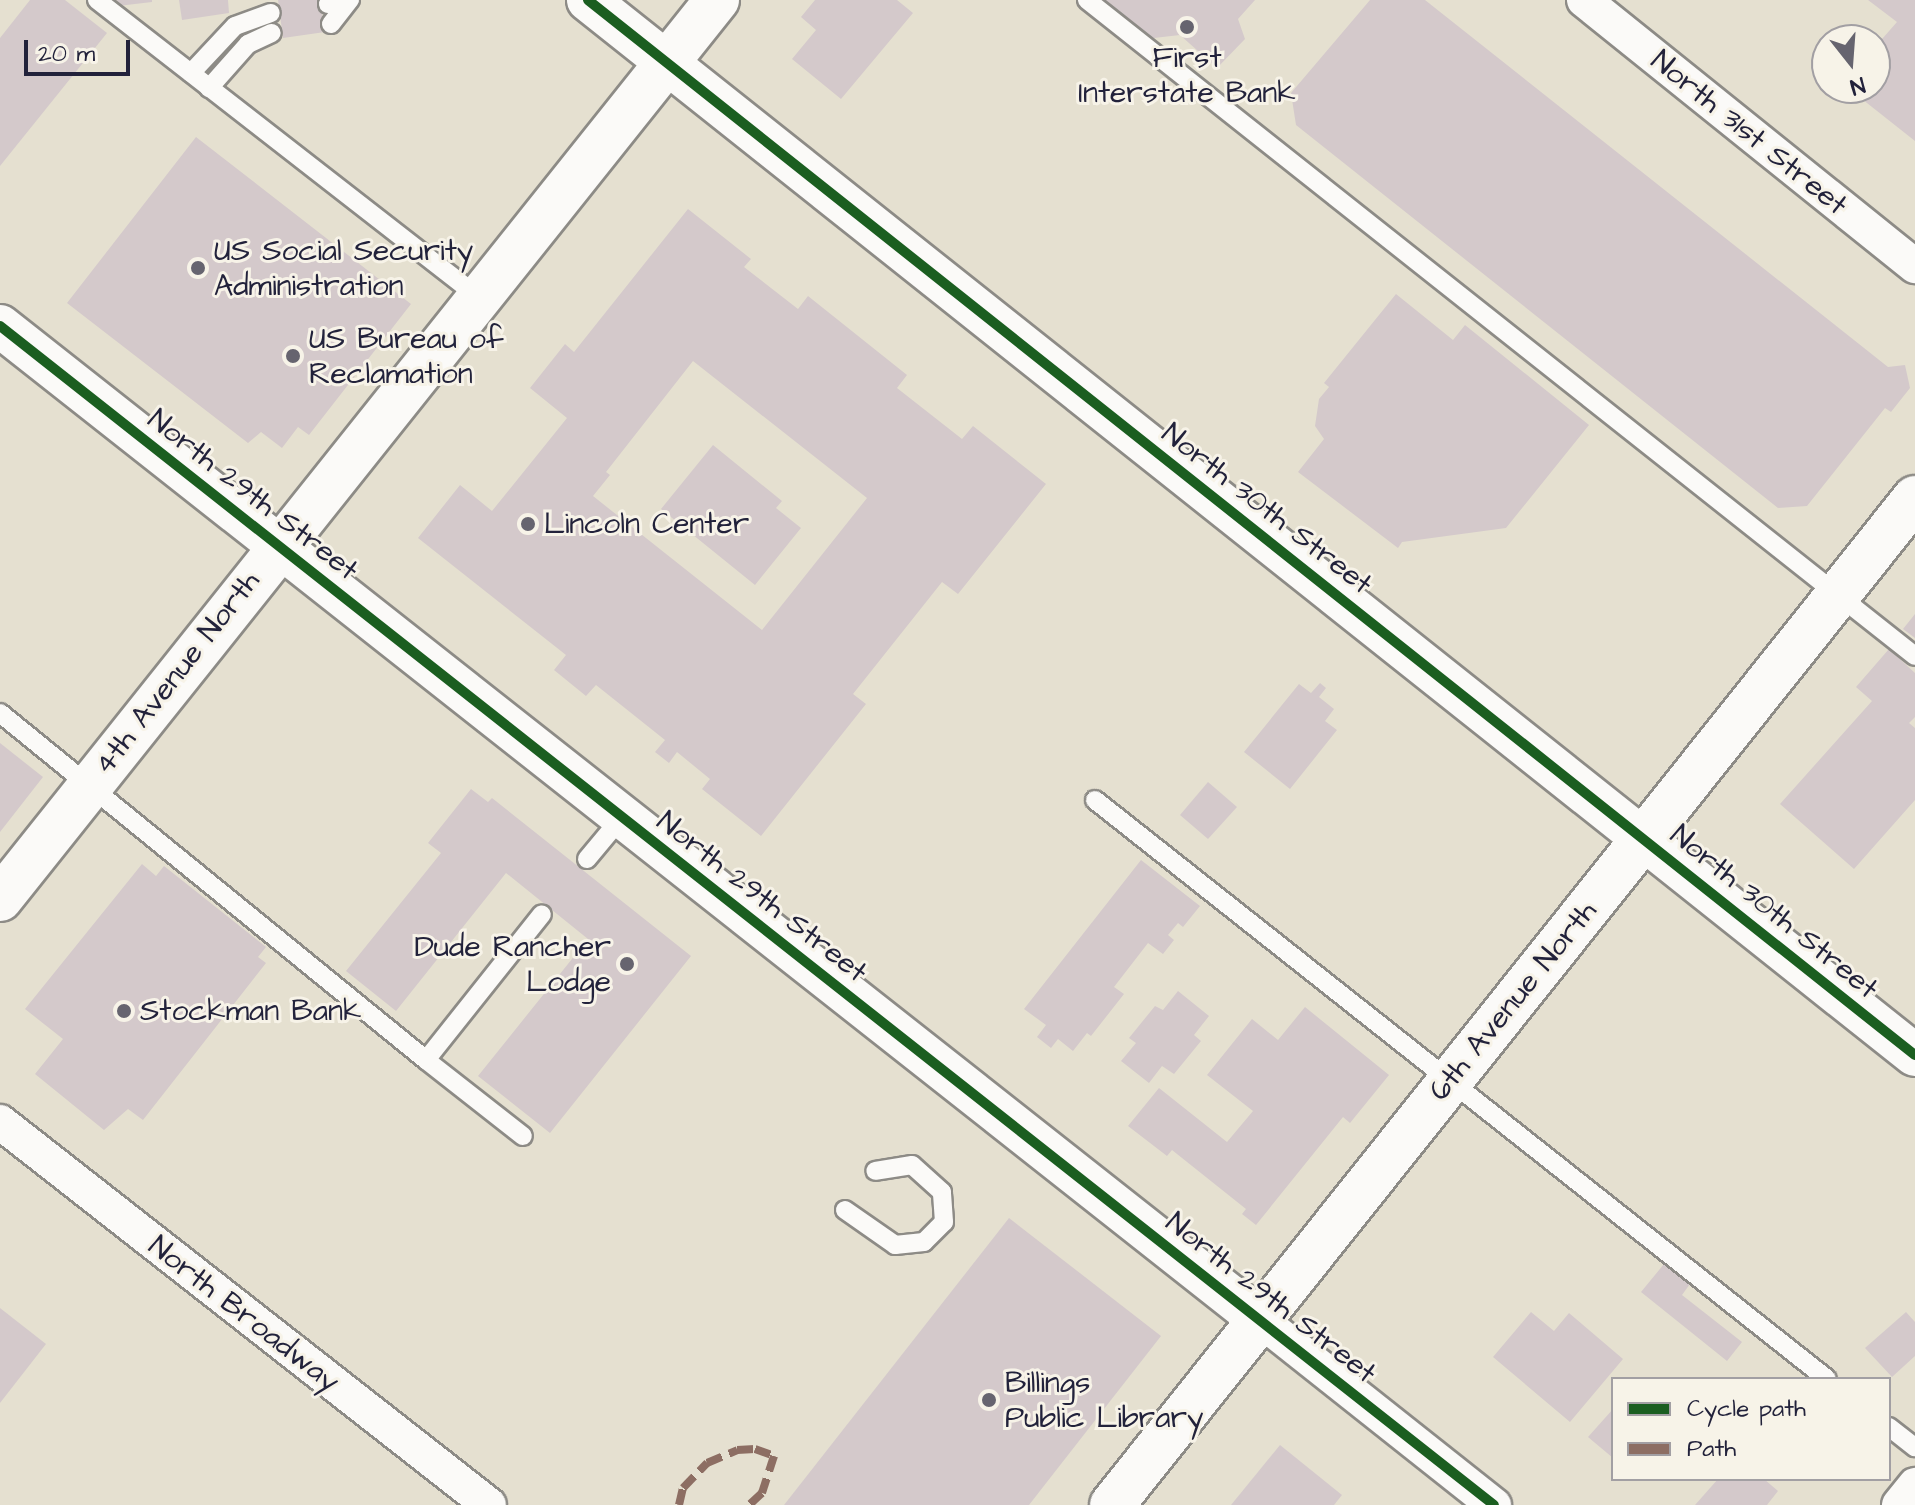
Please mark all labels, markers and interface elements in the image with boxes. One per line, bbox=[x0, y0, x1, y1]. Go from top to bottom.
marker: First Interstate Bank bbox=[1178, 18, 1196, 36]
scale bar bbox=[28, 24, 134, 74]
north arrow bbox=[1811, 24, 1891, 104]
text: 20 m bbox=[38, 37, 95, 71]
place label: First Interstate Bank bbox=[1078, 40, 1296, 110]
street label: North 31st Street bbox=[1644, 43, 1854, 223]
text: N bbox=[1846, 69, 1869, 102]
place label: US Social Security Administration bbox=[214, 233, 473, 304]
marker: US Social Security Administration bbox=[189, 259, 207, 277]
place label: US Bureau of Reclamation bbox=[309, 321, 504, 392]
marker: US Bureau of Reclamation bbox=[284, 347, 302, 365]
street label: North 29th Street bbox=[141, 402, 365, 588]
street label: North 30th Street bbox=[1155, 416, 1379, 602]
place label: Lincoln Center bbox=[544, 506, 749, 542]
marker: Lincoln Center bbox=[519, 515, 537, 533]
street label: 4th Avenue North bbox=[86, 564, 268, 782]
street label: North 29th Street bbox=[650, 804, 874, 990]
street label: North 30th Street bbox=[1663, 817, 1885, 1007]
street label: 6th Avenue North bbox=[1421, 894, 1605, 1108]
place label: Dude Rancher Lodge bbox=[414, 929, 611, 1000]
marker: Dude Rancher Lodge bbox=[618, 955, 636, 973]
place label: Stockman Bank bbox=[140, 993, 361, 1029]
marker: Stockman Bank bbox=[115, 1002, 133, 1020]
street label: North 29th Street bbox=[1159, 1205, 1383, 1391]
street label: North Broadway bbox=[141, 1228, 347, 1400]
place label: Billings Public Library bbox=[1005, 1365, 1203, 1436]
legend bbox=[1611, 1377, 1891, 1481]
marker: Billings Public Library bbox=[980, 1391, 998, 1409]
text: Cycle path bbox=[1687, 1392, 1806, 1426]
text: Path bbox=[1687, 1432, 1736, 1466]

